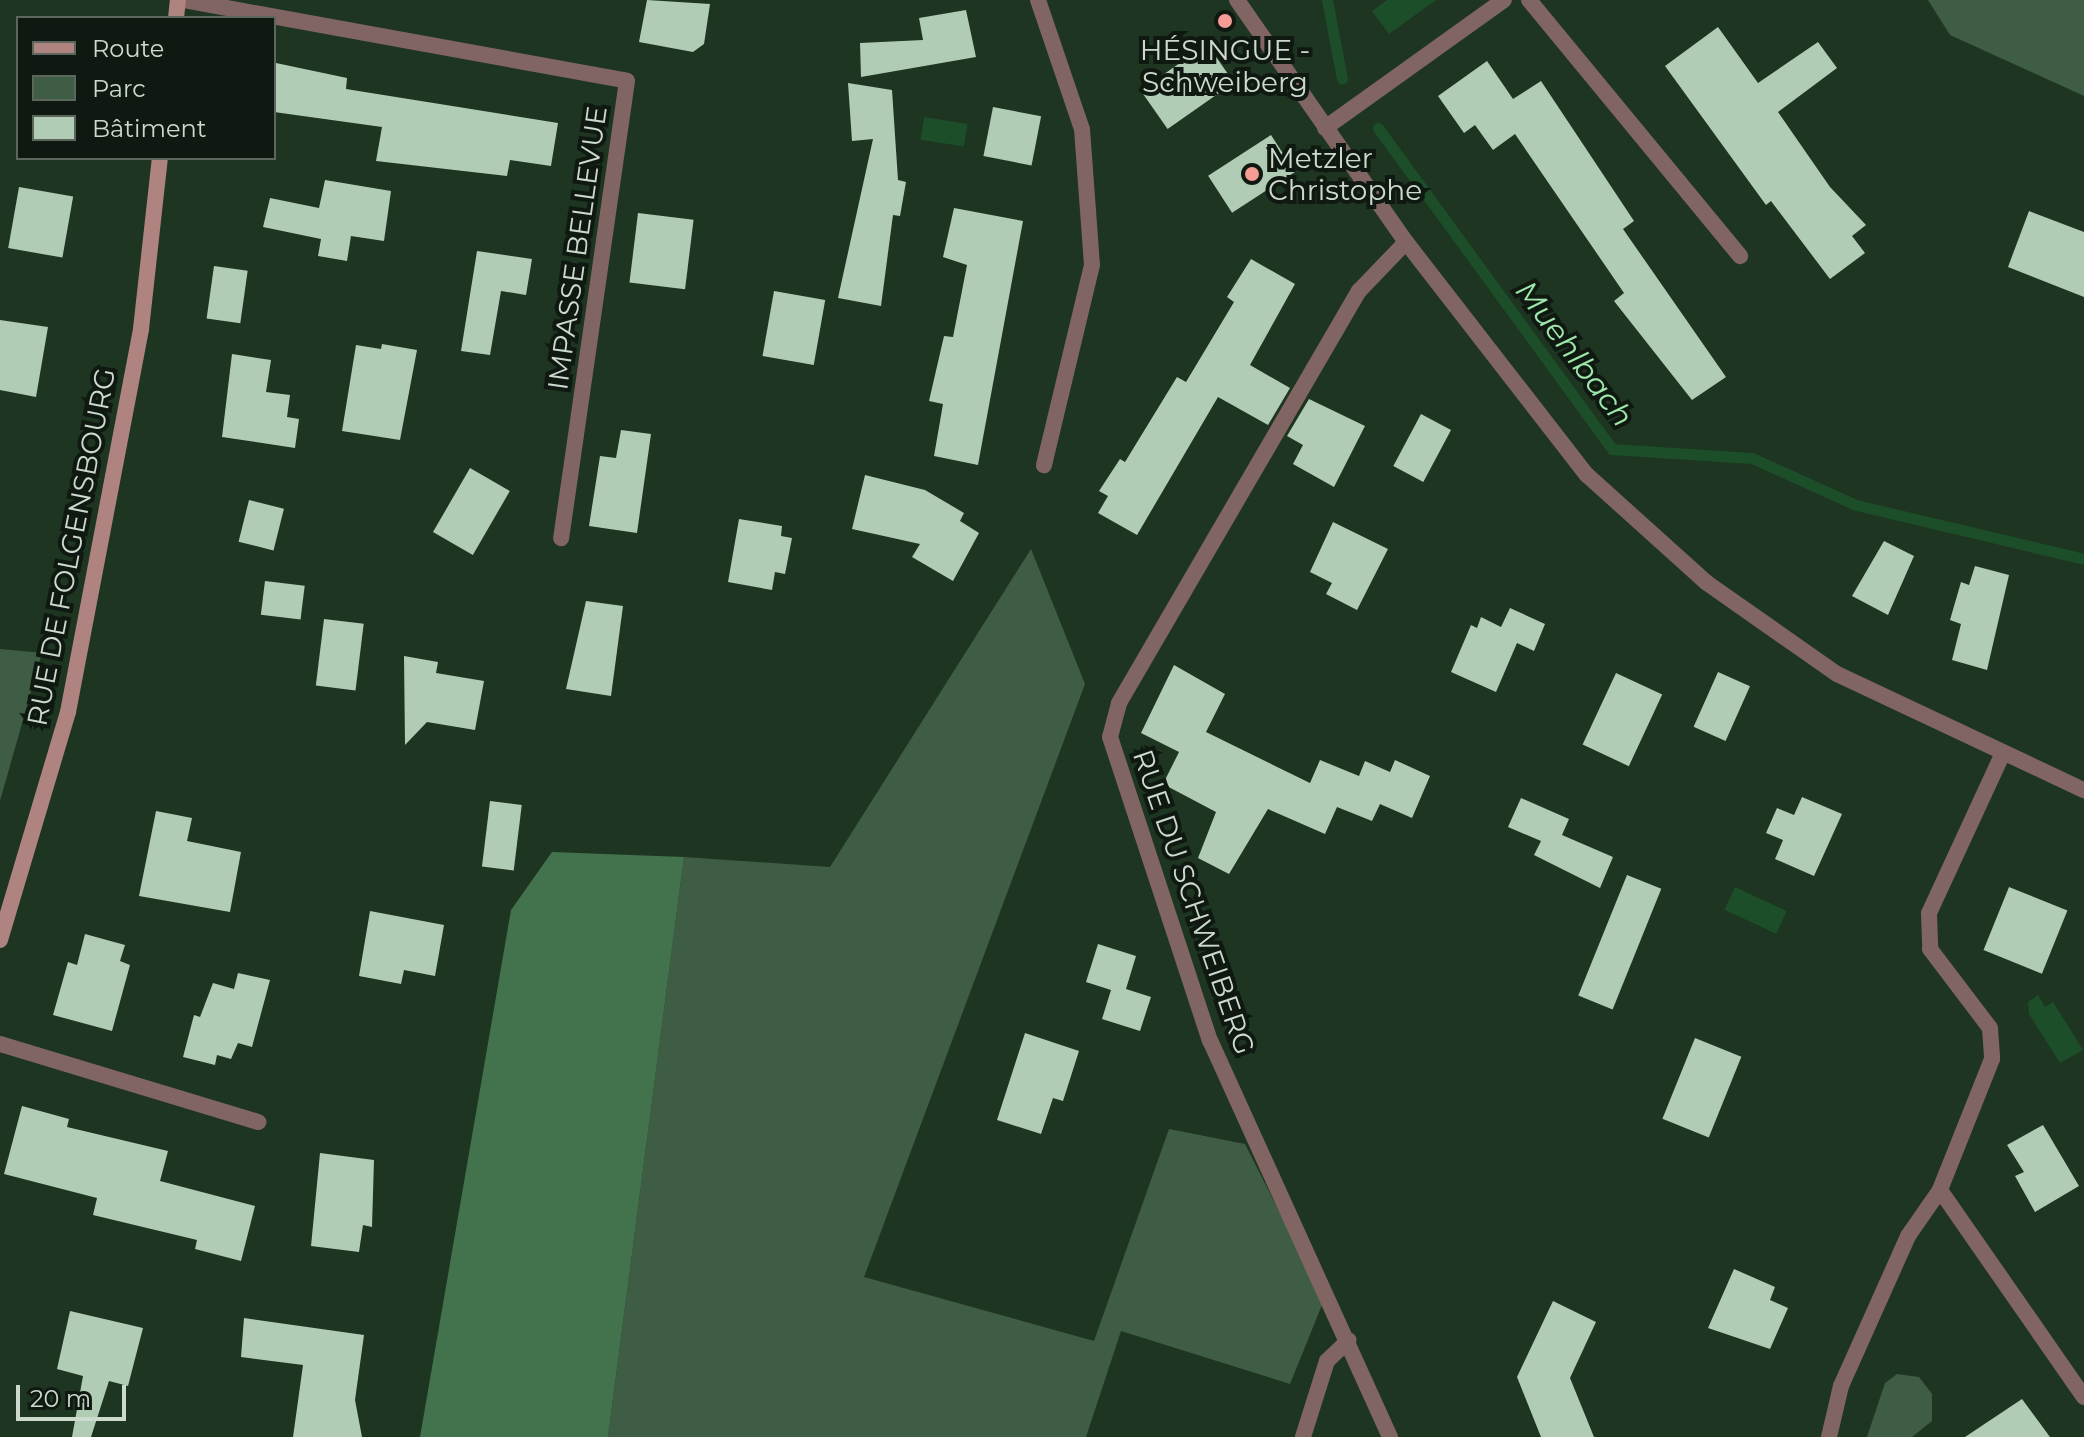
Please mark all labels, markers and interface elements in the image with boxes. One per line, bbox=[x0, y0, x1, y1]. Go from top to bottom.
marker: HÉSINGUE - Schweiberg bbox=[1216, 12, 1234, 30]
legend bbox=[16, 16, 276, 160]
place label: HÉSINGUE - Schweiberg bbox=[1140, 33, 1310, 99]
text: Route bbox=[92, 34, 164, 63]
text: Parc bbox=[92, 74, 146, 103]
street label: IMPASSE BELLEVUE bbox=[540, 104, 614, 392]
text: Bâtiment bbox=[92, 114, 206, 143]
place label: Metzler Christophe bbox=[1268, 141, 1422, 207]
marker: Metzler Christophe bbox=[1243, 165, 1261, 183]
water label: Muehlbach bbox=[1508, 274, 1640, 434]
street label: RUE DE FOLGENSBOURG bbox=[20, 365, 122, 729]
street label: RUE DU SCHWEIBERG bbox=[1126, 745, 1262, 1059]
scale bar bbox=[20, 1369, 130, 1419]
text: 20 m bbox=[30, 1384, 91, 1413]

